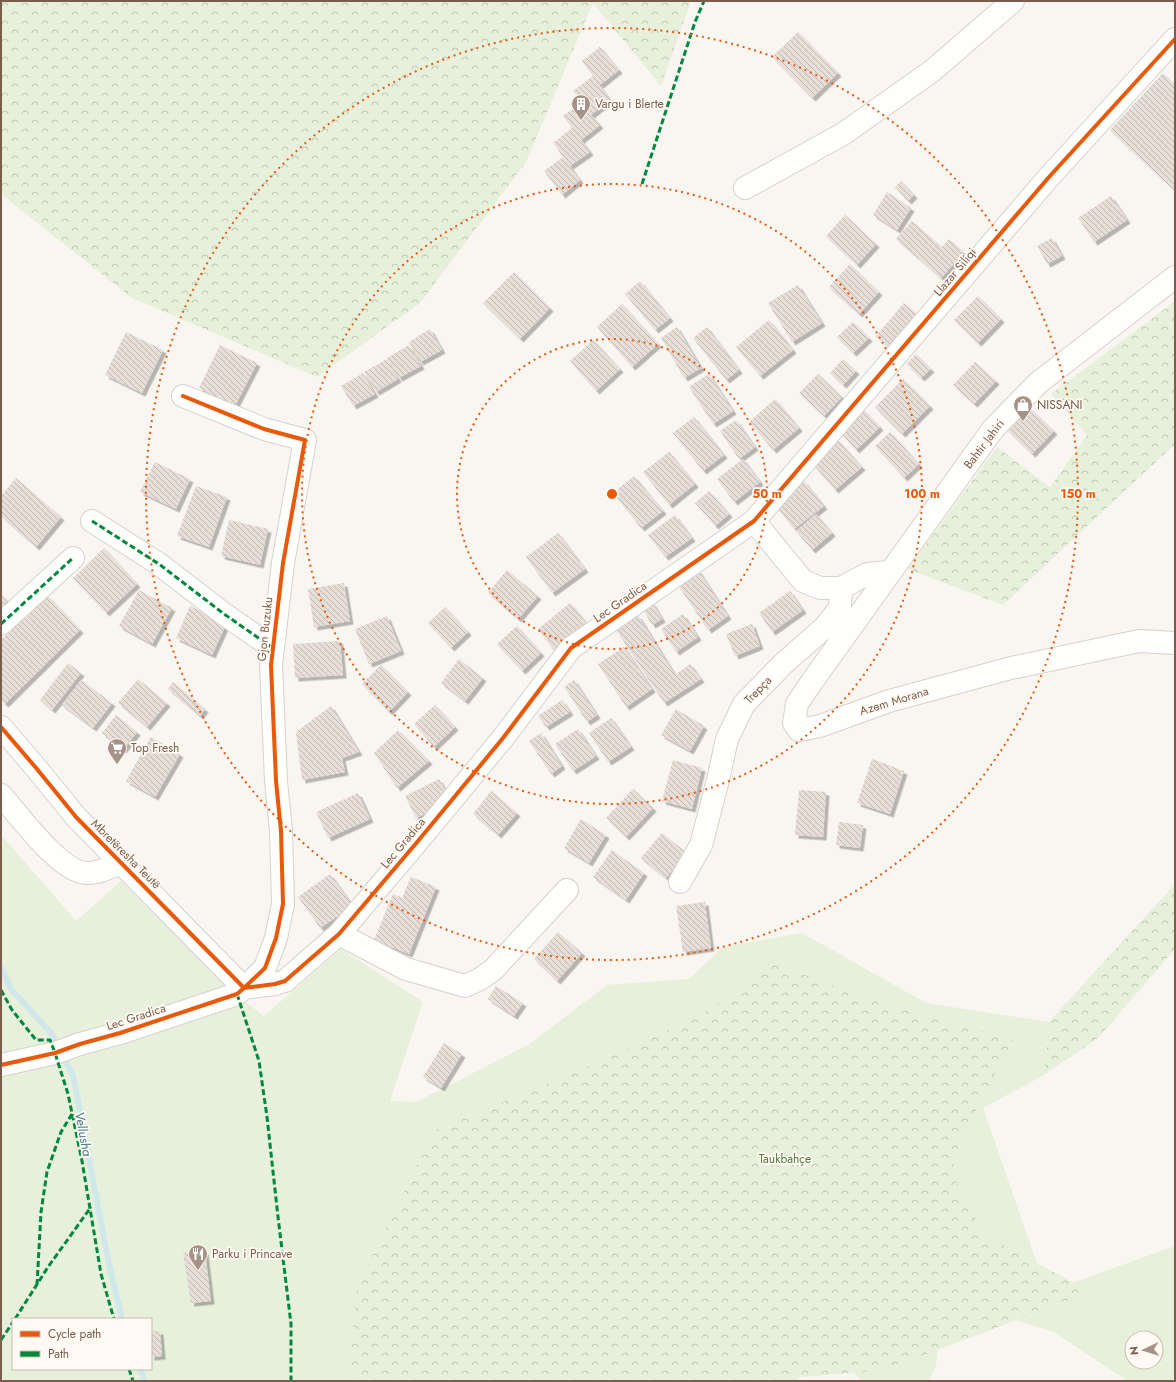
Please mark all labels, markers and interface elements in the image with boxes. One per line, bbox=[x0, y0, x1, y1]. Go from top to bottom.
building icon: Vargu i Blerte bbox=[570, 93, 592, 121]
place label: Vargu i Blerte bbox=[595, 95, 664, 113]
street label: Llazar Siliqi bbox=[929, 244, 981, 300]
shop icon: NISSANI bbox=[1012, 394, 1034, 422]
place label: NISSANI bbox=[1037, 396, 1083, 414]
street label: Bahtir Jahiri bbox=[959, 416, 1009, 472]
text: 50 m bbox=[752, 485, 782, 503]
text: 100 m bbox=[904, 485, 940, 503]
text: 150 m bbox=[1060, 485, 1096, 503]
centre of rings bbox=[605, 487, 619, 501]
street label: Lec Gradica bbox=[590, 577, 651, 627]
street label: Gjon Buzuku bbox=[253, 596, 277, 662]
street label: Trepça bbox=[740, 672, 776, 708]
street label: Azem Morana bbox=[857, 682, 931, 720]
supermarket icon: Top Fresh bbox=[106, 737, 128, 765]
place label: Top Fresh bbox=[131, 739, 179, 757]
street label: Lec Gradica bbox=[376, 813, 430, 872]
street label: Mbretëresha Teutë bbox=[87, 815, 165, 893]
street label: Lec Gradica bbox=[104, 999, 168, 1035]
water label: Vellusha bbox=[70, 1110, 97, 1158]
park label: Taukbahçe bbox=[759, 1150, 811, 1168]
restaurant icon: Parku i Princave bbox=[187, 1243, 209, 1271]
place label: Parku i Princave bbox=[212, 1245, 293, 1263]
legend bbox=[12, 1318, 152, 1370]
text: Cycle path bbox=[48, 1325, 101, 1343]
north arrow bbox=[1124, 1330, 1164, 1370]
text: Path bbox=[48, 1345, 69, 1363]
text: N bbox=[1126, 1346, 1142, 1356]

